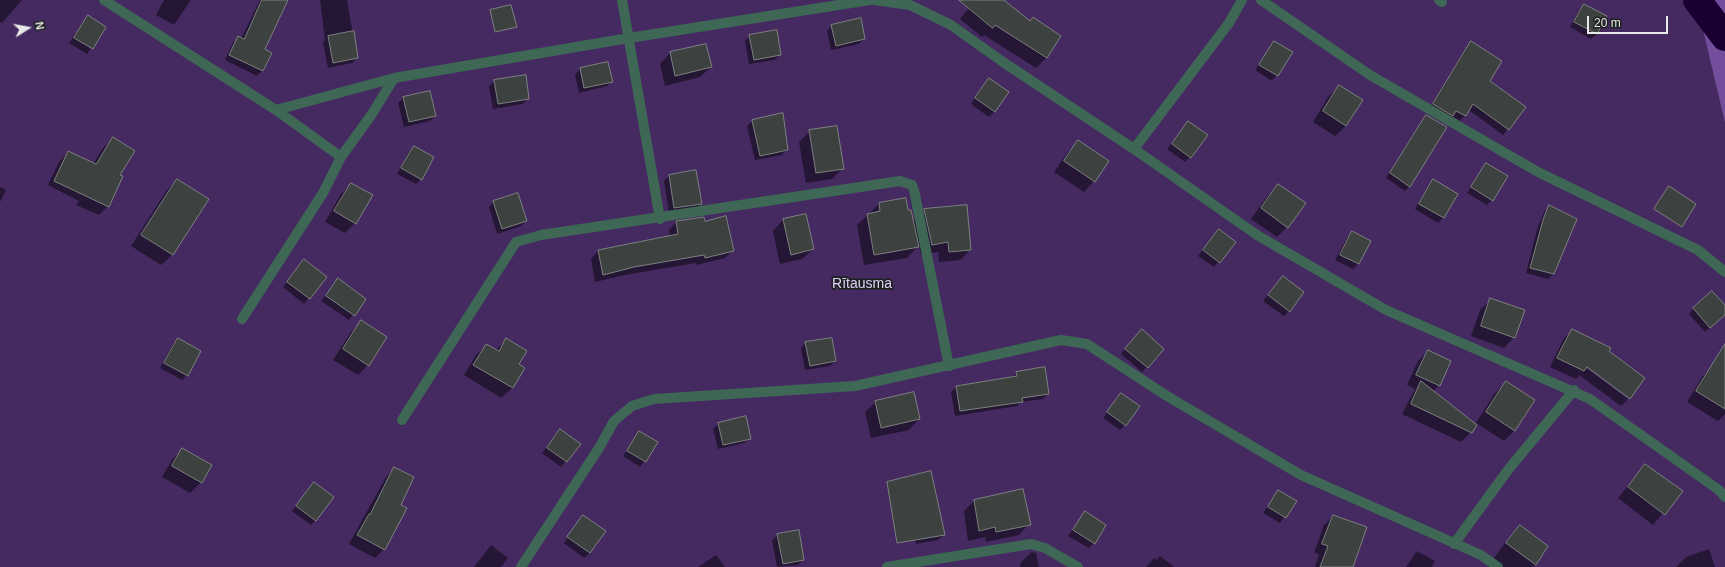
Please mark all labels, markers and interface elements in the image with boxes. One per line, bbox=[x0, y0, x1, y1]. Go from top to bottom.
north arrow bbox=[8, 8, 48, 48]
scale bar bbox=[1589, 8, 1670, 34]
text: 20 m bbox=[1594, 16, 1621, 30]
text: N bbox=[33, 21, 46, 31]
park label: Rītausma bbox=[832, 276, 892, 292]

